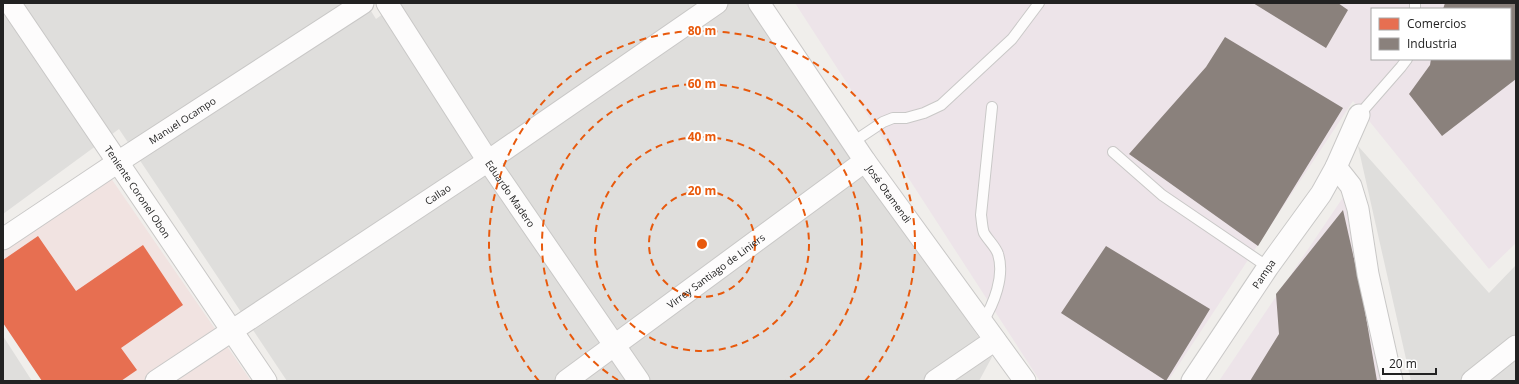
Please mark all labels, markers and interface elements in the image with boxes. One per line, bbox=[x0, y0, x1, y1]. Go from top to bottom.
legend bbox=[1371, 8, 1511, 60]
text: Comercios bbox=[1407, 15, 1467, 32]
text: 80 m bbox=[688, 22, 716, 39]
text: Industria bbox=[1407, 35, 1457, 52]
text: 60 m bbox=[688, 75, 716, 92]
street label: Manuel Ocampo bbox=[146, 93, 218, 147]
text: 40 m bbox=[688, 128, 716, 145]
street label: Teniente Coronel Obon bbox=[102, 143, 174, 241]
street label: Eduardo Madero bbox=[482, 157, 538, 230]
street label: José Otamendi bbox=[863, 161, 915, 226]
street label: Callao bbox=[422, 181, 454, 208]
text: 20 m bbox=[688, 182, 716, 199]
street label: Virrey Santiago de Liniers bbox=[664, 230, 768, 311]
centre of rings bbox=[695, 237, 709, 251]
street label: Pampa bbox=[1249, 256, 1279, 291]
scale bar bbox=[1383, 350, 1436, 376]
text: 20 m bbox=[1389, 355, 1417, 372]

